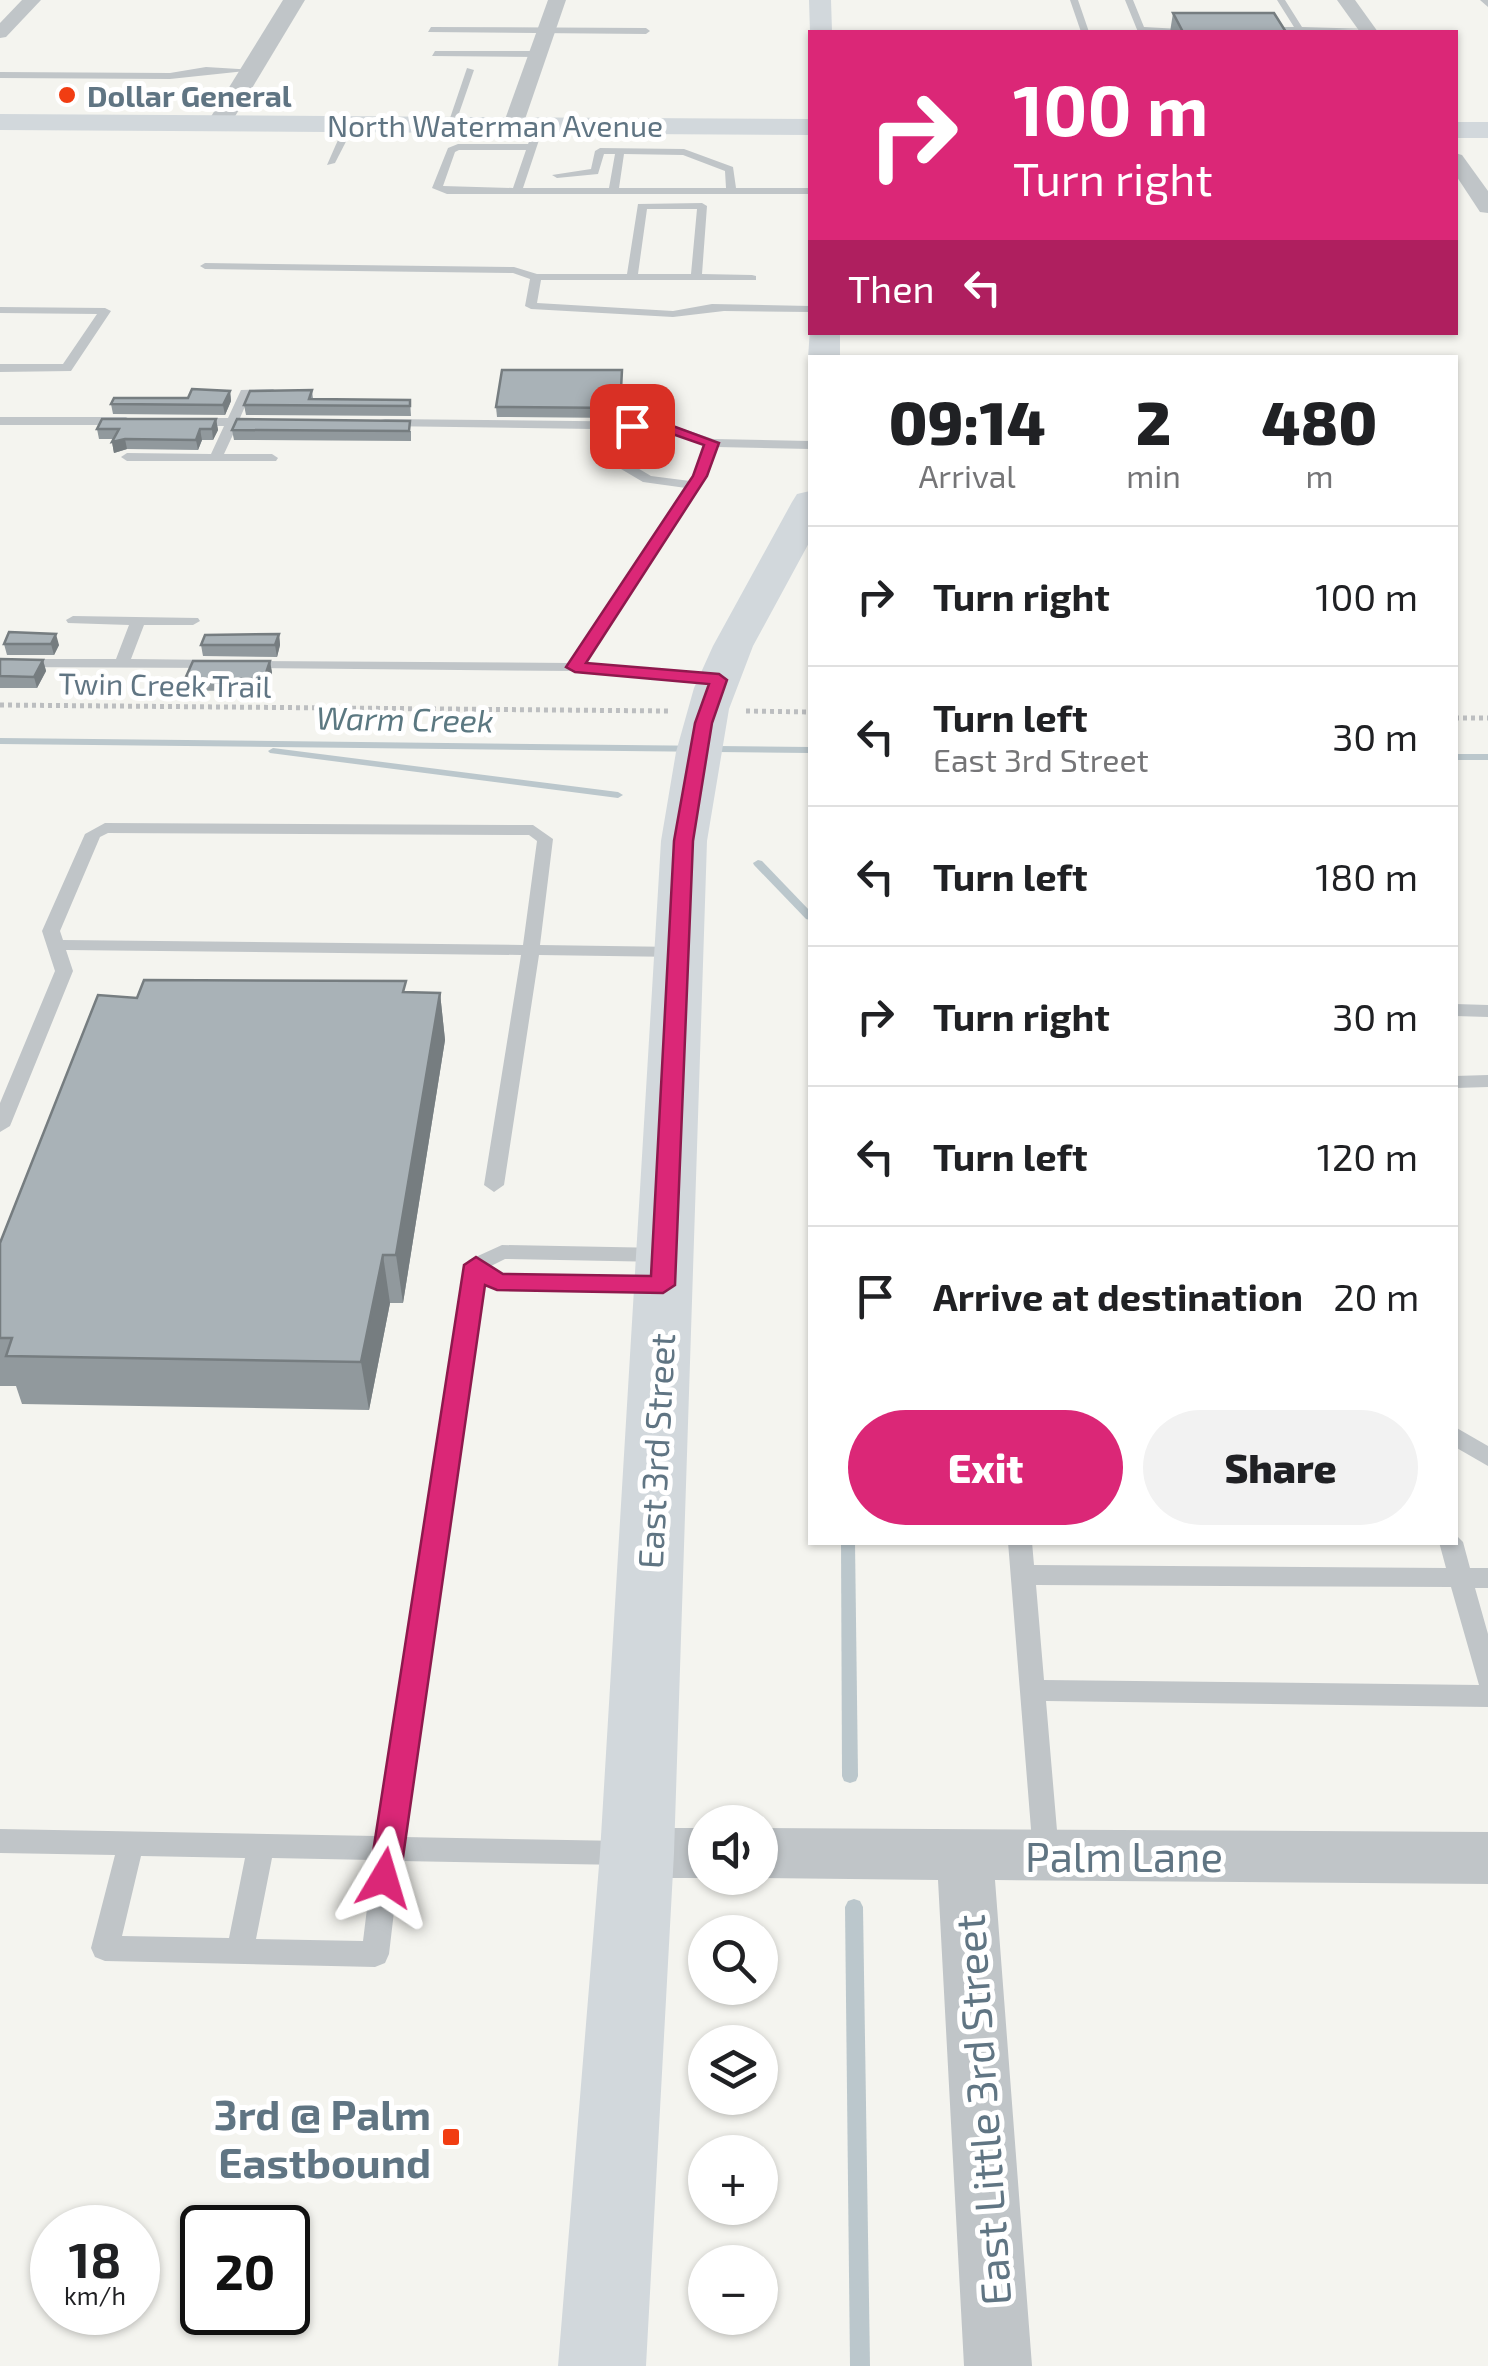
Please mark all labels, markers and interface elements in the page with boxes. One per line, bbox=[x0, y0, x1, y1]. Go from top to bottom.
text: 100 m bbox=[1013, 66, 1208, 150]
icon: right bbox=[848, 70, 978, 200]
place label: Dollar General bbox=[87, 77, 292, 113]
marker: Dollar General bbox=[56, 84, 78, 106]
street label: North Waterman Avenue bbox=[327, 107, 663, 143]
text: Turn right bbox=[1013, 151, 1213, 205]
icon: left bbox=[955, 260, 1010, 315]
text: Then bbox=[848, 265, 935, 311]
pin bbox=[590, 384, 675, 469]
text: 09:14 bbox=[889, 385, 1046, 457]
text: 2 bbox=[1136, 385, 1171, 457]
text: 480 bbox=[1262, 385, 1377, 457]
icon: arrive bbox=[605, 399, 660, 454]
text: Arrival bbox=[918, 456, 1016, 494]
text: min bbox=[1126, 456, 1181, 494]
text: m bbox=[1305, 456, 1333, 494]
icon: right bbox=[848, 569, 903, 624]
text: Turn right bbox=[933, 573, 1110, 619]
text: 100 m bbox=[1315, 573, 1418, 619]
street label: Twin Creek Trail bbox=[58, 664, 272, 704]
text: Turn left bbox=[933, 694, 1088, 740]
water label: Warm Creek bbox=[316, 697, 494, 739]
icon: left bbox=[848, 709, 903, 764]
text: 30 m bbox=[1332, 713, 1418, 759]
text: East 3rd Street bbox=[933, 740, 1149, 778]
icon: left bbox=[848, 849, 903, 904]
text: Turn left bbox=[933, 853, 1088, 899]
text: 180 m bbox=[1315, 853, 1418, 899]
icon: right bbox=[848, 989, 903, 1044]
text: Turn right bbox=[933, 993, 1110, 1039]
text: 30 m bbox=[1332, 993, 1418, 1039]
icon: left bbox=[848, 1129, 903, 1184]
text: Turn left bbox=[933, 1133, 1088, 1179]
text: 120 m bbox=[1317, 1133, 1418, 1179]
icon: arrive bbox=[848, 1269, 903, 1324]
text: Arrive at destination bbox=[933, 1273, 1303, 1319]
text: 20 m bbox=[1333, 1273, 1419, 1319]
street label: East 3rd Street bbox=[628, 1332, 682, 1570]
button: Exit bbox=[848, 1410, 1123, 1525]
button: Share bbox=[1143, 1410, 1418, 1525]
map controls bbox=[688, 1805, 778, 2335]
button: sound bbox=[688, 1805, 778, 1895]
position arrow bbox=[332, 1826, 436, 1930]
street label: Palm Lane bbox=[1025, 1830, 1223, 1880]
street label: East Little 3rd Street bbox=[942, 1913, 1020, 2307]
button: search bbox=[688, 1915, 778, 2005]
button: layers bbox=[688, 2025, 778, 2115]
place label: 3rd @ Palm Eastbound bbox=[214, 2088, 431, 2186]
marker: 3rd @ Palm Eastbound bbox=[440, 2126, 462, 2148]
button: + bbox=[688, 2135, 778, 2225]
speed limit sign: 20 bbox=[180, 2205, 310, 2335]
text: 18 bbox=[69, 2228, 121, 2288]
button: − bbox=[688, 2245, 778, 2335]
text: km/h bbox=[64, 2280, 126, 2310]

